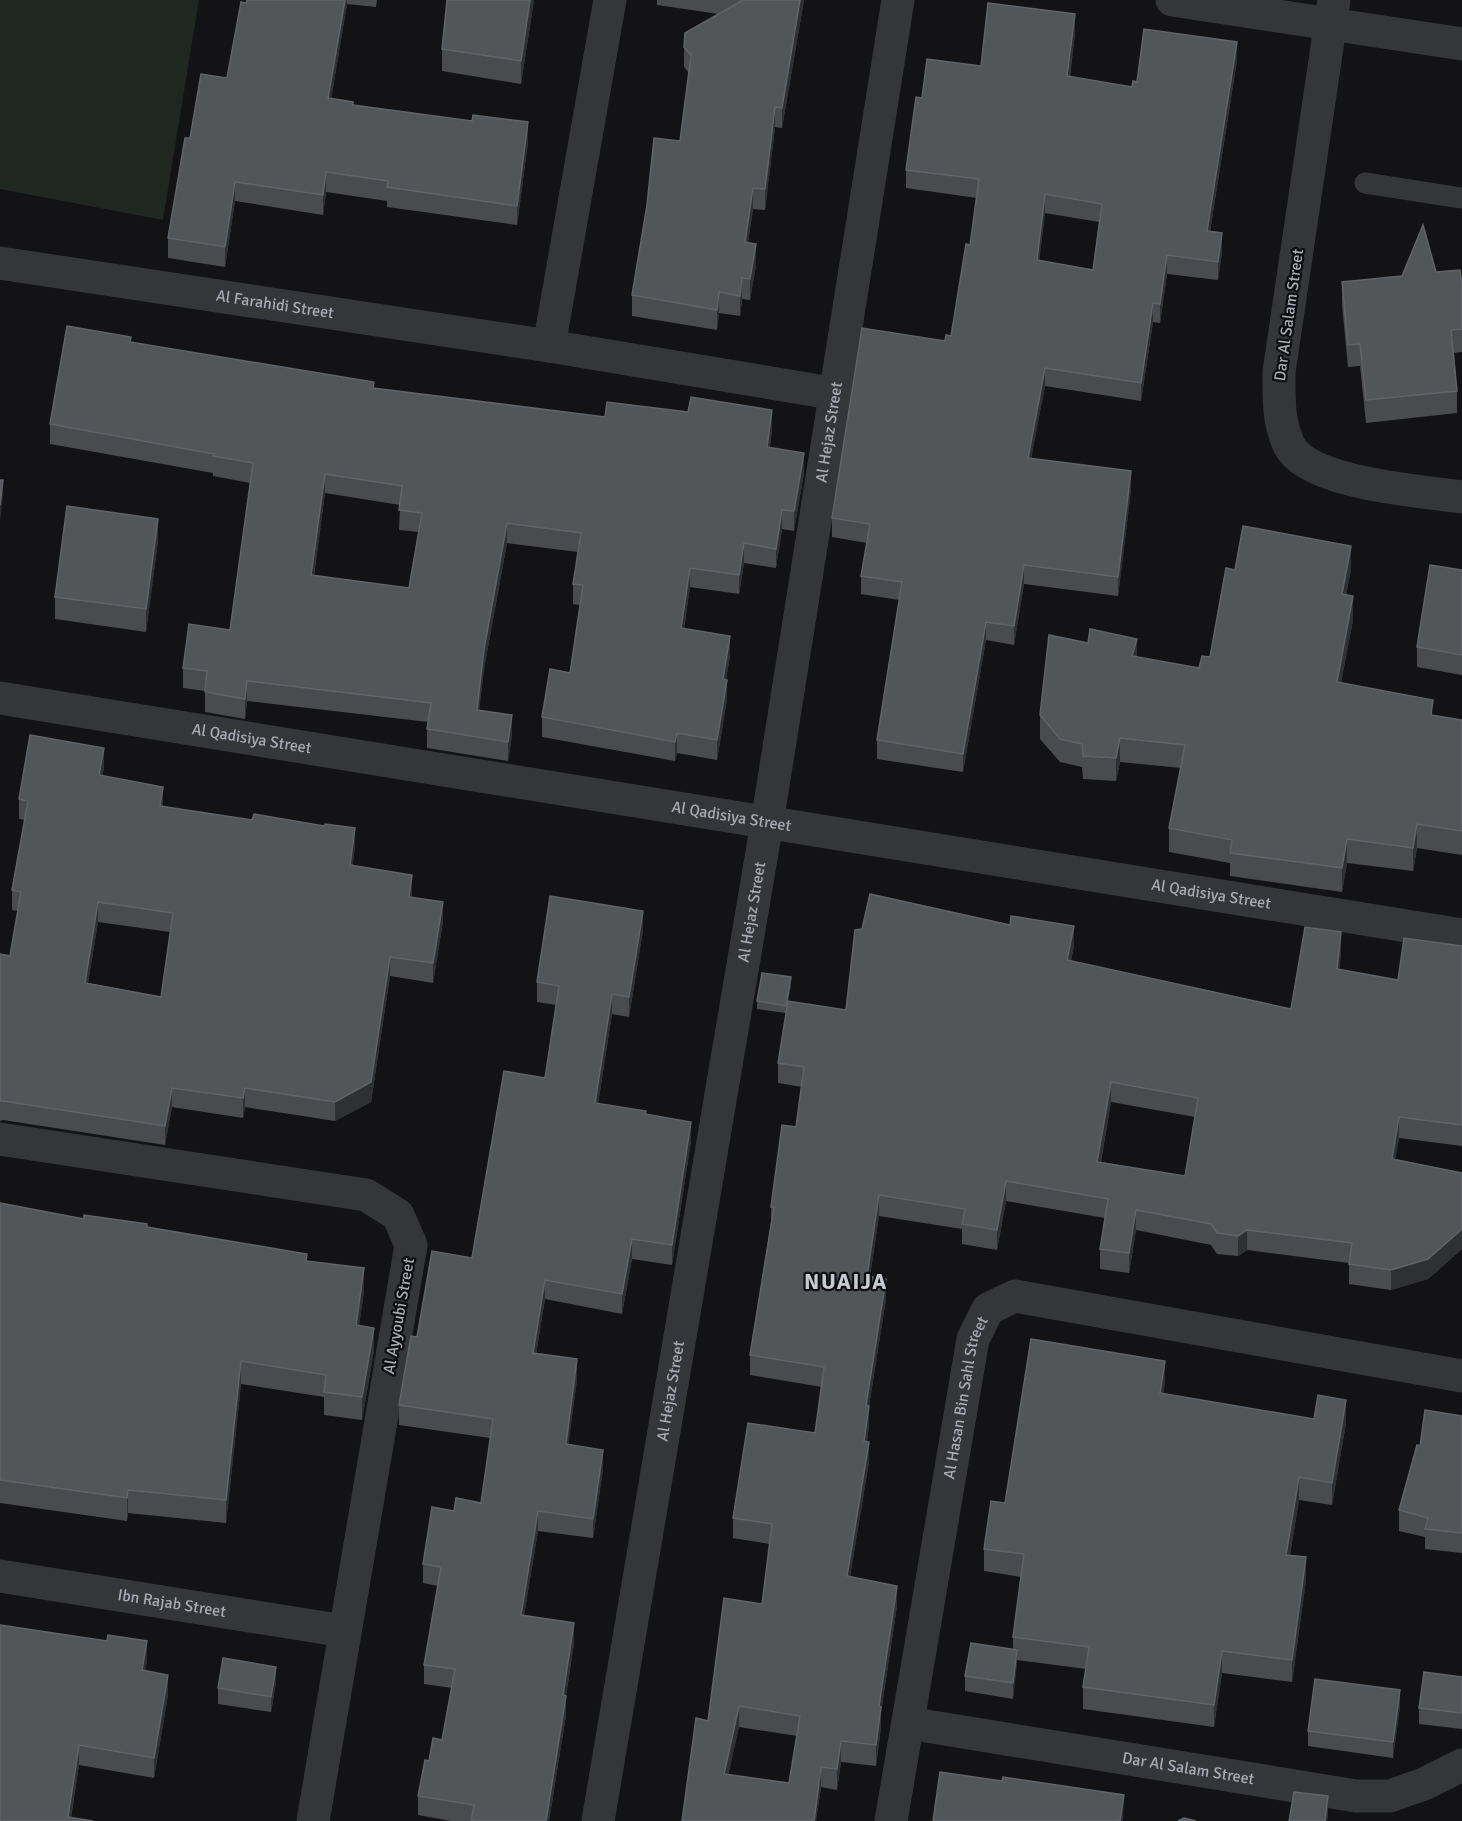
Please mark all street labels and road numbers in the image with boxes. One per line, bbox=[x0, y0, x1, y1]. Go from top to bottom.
street label: Dar Al Salam Street bbox=[1270, 247, 1308, 382]
street label: Al Farahidi Street bbox=[215, 286, 335, 323]
street label: Al Hejaz Street bbox=[811, 380, 847, 484]
street label: Al Qadisiya Street bbox=[190, 719, 313, 758]
street label: Al Qadisiya Street bbox=[670, 797, 793, 836]
street label: Al Hejaz Street bbox=[734, 860, 770, 964]
street label: Al Qadisiya Street bbox=[1150, 875, 1273, 914]
street label: Al Ayyoubi Street bbox=[379, 1256, 419, 1376]
street label: Al Hasan Bin Sahl Street bbox=[939, 1313, 993, 1481]
street label: Al Hejaz Street bbox=[652, 1339, 689, 1443]
street label: Ibn Rajab Street bbox=[116, 1585, 228, 1622]
street label: Dar Al Salam Street bbox=[1121, 1748, 1256, 1789]

